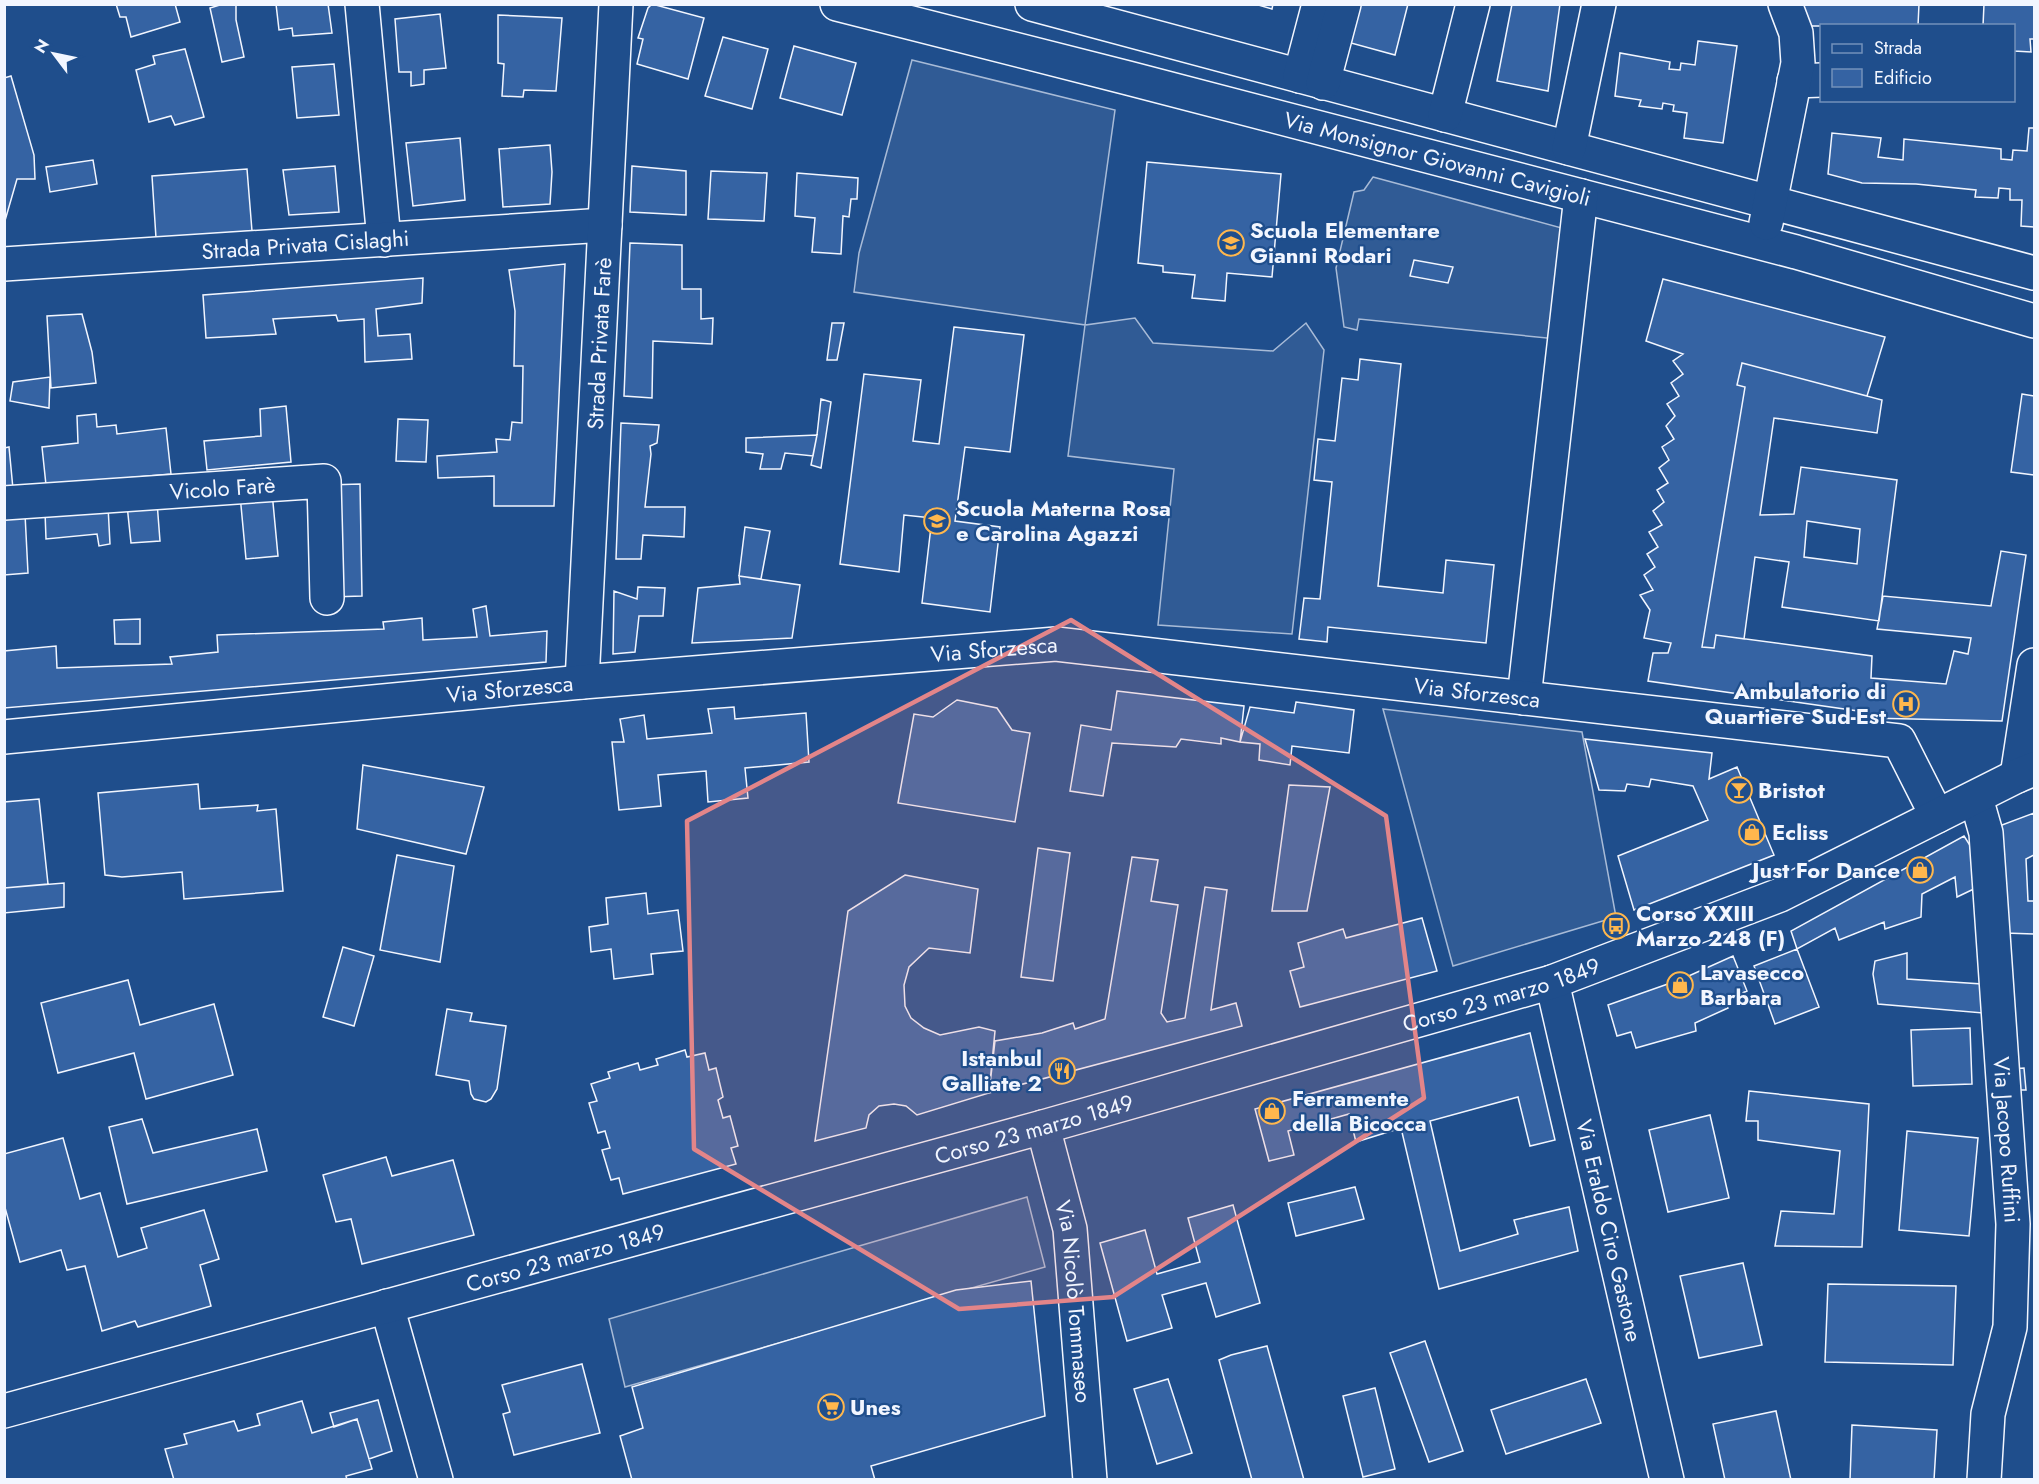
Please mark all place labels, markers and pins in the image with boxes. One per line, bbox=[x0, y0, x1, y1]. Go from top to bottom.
place label: Scuola Elementare Gianni Rodari bbox=[1250, 214, 1440, 271]
school or university icon: Scuola Elementare Gianni Rodari bbox=[1216, 228, 1246, 258]
place label: Scuola Materna Rosa e Carolina Agazzi bbox=[956, 492, 1171, 549]
school or university icon: Scuola Materna Rosa e Carolina Agazzi bbox=[922, 506, 952, 536]
place label: Ambulatorio di Quartiere Sud-Est bbox=[1705, 675, 1886, 732]
hospital icon: Ambulatorio di Quartiere Sud-Est bbox=[1891, 689, 1921, 719]
place label: Bristot bbox=[1758, 774, 1825, 806]
bar icon: Bristot bbox=[1724, 775, 1754, 805]
place label: Ecliss bbox=[1772, 816, 1828, 848]
shop icon: Ecliss bbox=[1737, 817, 1767, 847]
place label: Just For Dance bbox=[1748, 854, 1900, 886]
shop icon: Just For Dance bbox=[1905, 855, 1935, 885]
place label: Corso XXIII Marzo 248 (F) bbox=[1636, 897, 1785, 954]
bus stop icon: Corso XXIII Marzo 248 (F) bbox=[1601, 911, 1631, 941]
place label: Lavasecco Barbara bbox=[1700, 956, 1804, 1013]
shop icon: Lavasecco Barbara bbox=[1665, 970, 1695, 1000]
place label: Istanbul Galliate 2 bbox=[942, 1042, 1042, 1099]
restaurant icon: Istanbul Galliate 2 bbox=[1047, 1056, 1077, 1086]
place label: Ferramente della Bicocca bbox=[1292, 1082, 1427, 1139]
shop icon: Ferramente della Bicocca bbox=[1257, 1096, 1287, 1126]
place label: Unes bbox=[850, 1391, 901, 1423]
supermarket icon: Unes bbox=[816, 1392, 846, 1422]

